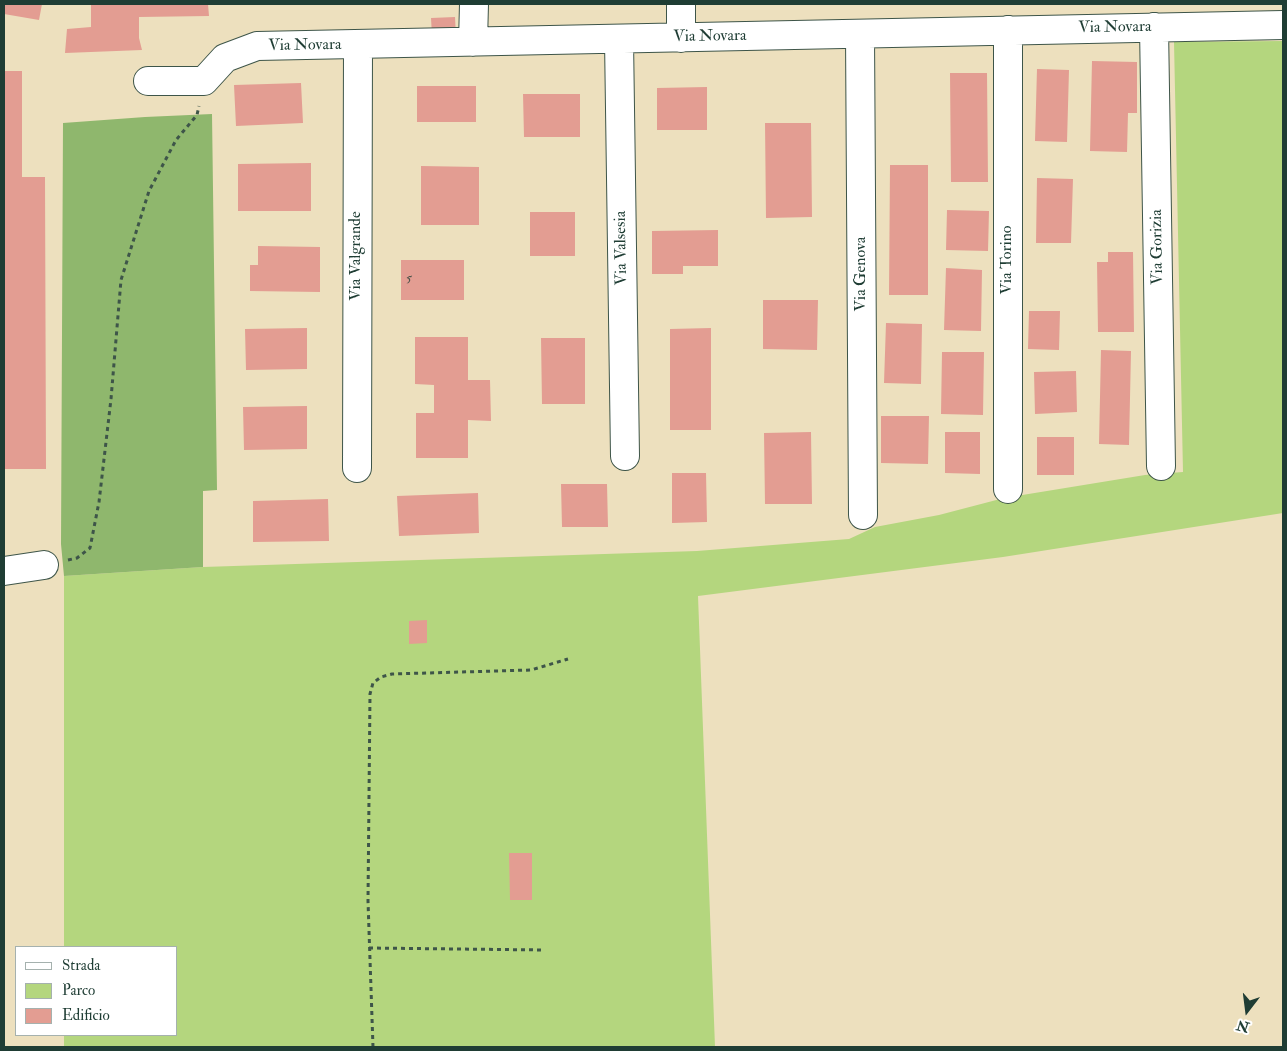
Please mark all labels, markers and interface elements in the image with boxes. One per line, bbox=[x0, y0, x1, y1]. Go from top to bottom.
street label: Via Novara bbox=[1078, 18, 1152, 38]
street label: Via Novara bbox=[673, 27, 747, 47]
street label: Via Novara bbox=[268, 36, 342, 56]
street label: Via Gorizia bbox=[1148, 209, 1168, 285]
street label: Via Valgrande bbox=[347, 211, 367, 301]
street label: Via Valsesia bbox=[612, 211, 632, 285]
street label: Via Torino bbox=[998, 225, 1018, 295]
street label: Via Genova bbox=[852, 237, 872, 311]
house number: 5 bbox=[406, 271, 412, 287]
legend bbox=[15, 946, 178, 1036]
text: Strada bbox=[62, 956, 101, 975]
text: Parco bbox=[62, 981, 95, 1000]
north arrow bbox=[1222, 986, 1272, 1036]
text: Edificio bbox=[62, 1006, 110, 1025]
text: N bbox=[1235, 1016, 1251, 1036]

